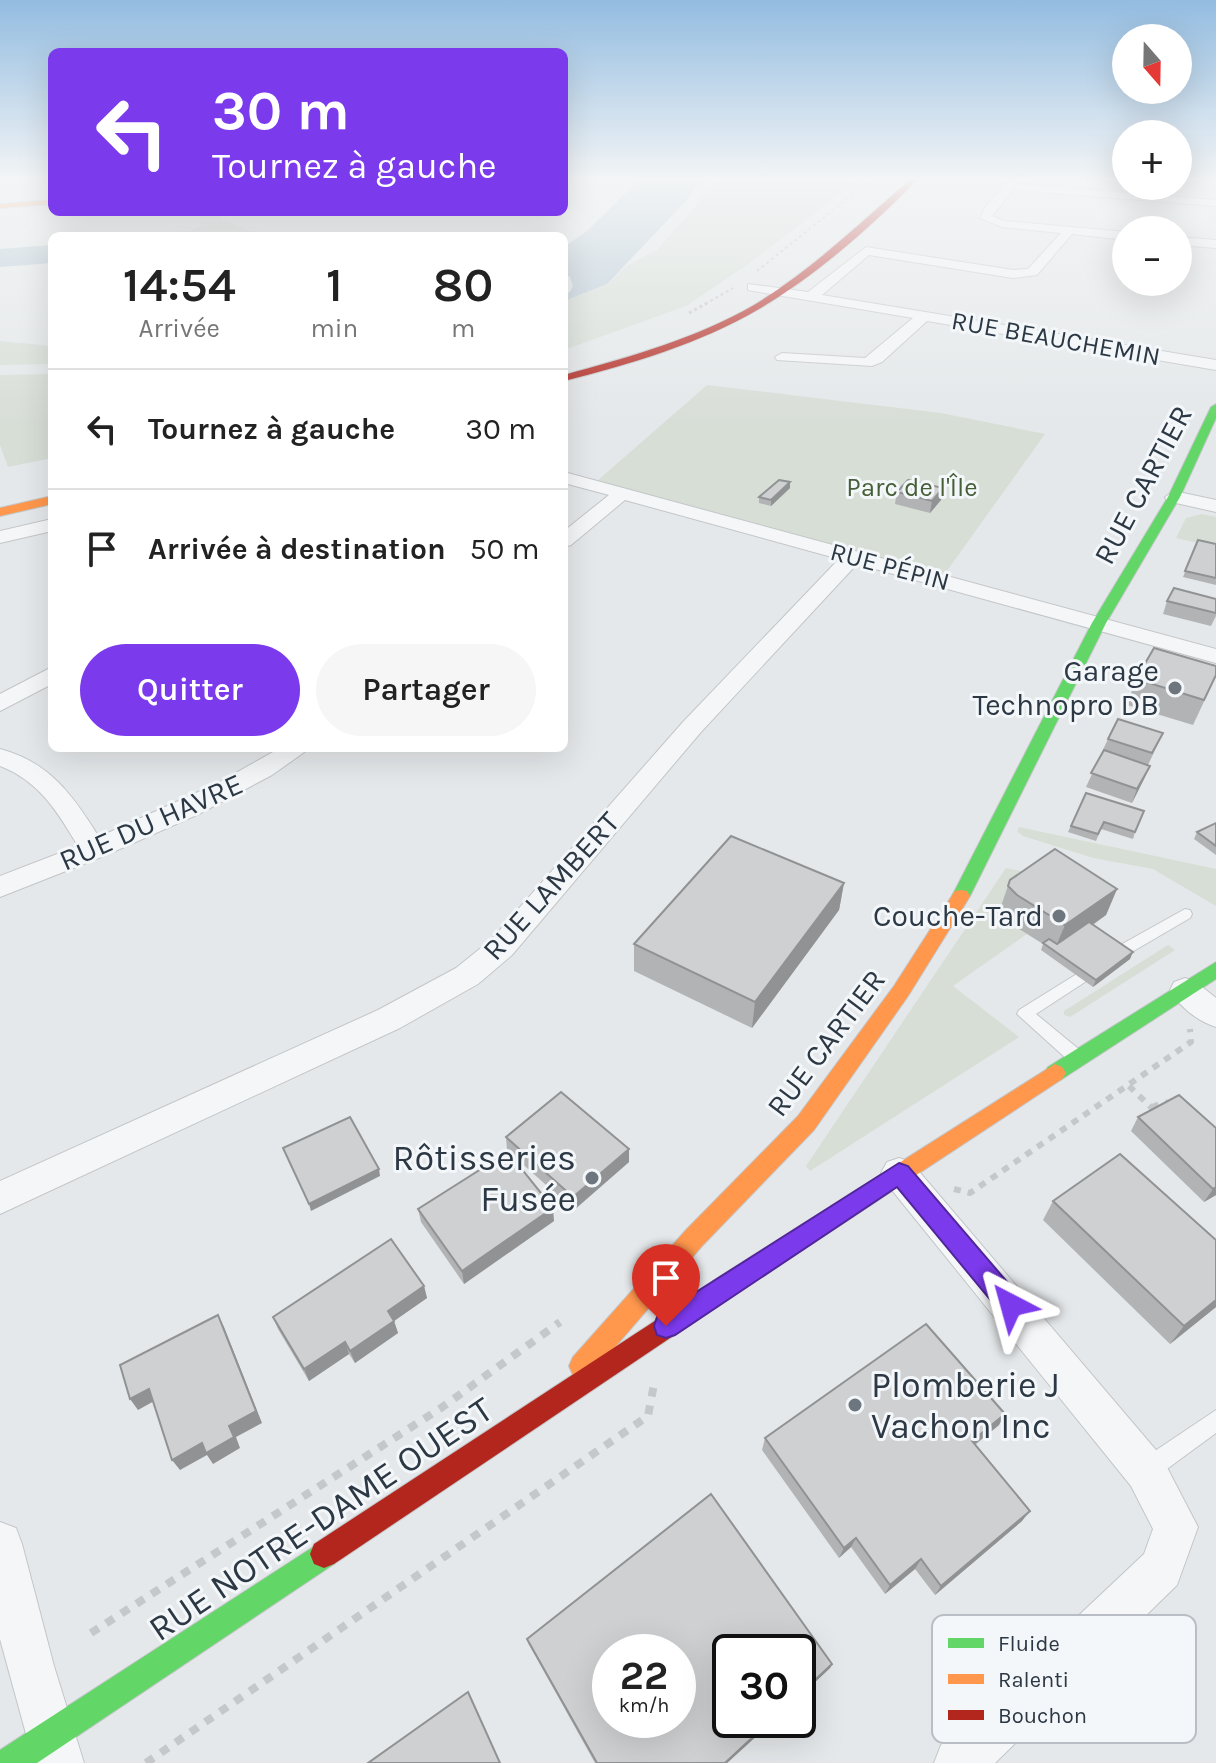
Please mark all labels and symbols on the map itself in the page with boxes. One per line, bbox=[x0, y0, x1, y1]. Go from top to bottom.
north arrow bbox=[1112, 24, 1192, 104]
street label: RUE BEAUCHEMIN bbox=[949, 305, 1163, 372]
street label: RUE CARTIER bbox=[1086, 399, 1200, 571]
park label: Parc de l'Île bbox=[846, 472, 978, 503]
street label: RUE PÉPIN bbox=[827, 535, 953, 597]
place label: Garage Technopro DB bbox=[972, 653, 1159, 723]
marker: Garage Technopro DB bbox=[1166, 679, 1184, 697]
street label: RUE DU HAVRE bbox=[54, 765, 248, 879]
street label: RUE LAMBERT bbox=[475, 804, 627, 968]
place label: Couche-Tard bbox=[873, 898, 1043, 934]
marker: Couche-Tard bbox=[1050, 907, 1068, 925]
street label: RUE CARTIER bbox=[759, 962, 893, 1124]
place label: Rôtisseries Fusée bbox=[393, 1137, 576, 1220]
marker: Rôtisseries Fusée bbox=[583, 1169, 601, 1187]
pin bbox=[632, 1244, 700, 1326]
position arrow bbox=[969, 1263, 1053, 1347]
place label: Plomberie J Vachon Inc bbox=[871, 1364, 1059, 1447]
street label: RUE NOTRE-DAME OUEST bbox=[141, 1388, 500, 1650]
marker: Plomberie J Vachon Inc bbox=[846, 1396, 864, 1414]
legend bbox=[932, 1615, 1196, 1743]
text: Fluide bbox=[998, 1631, 1060, 1657]
speed limit sign: 30 bbox=[712, 1634, 816, 1738]
text: Ralenti bbox=[998, 1667, 1069, 1693]
text: Bouchon bbox=[998, 1703, 1087, 1729]

